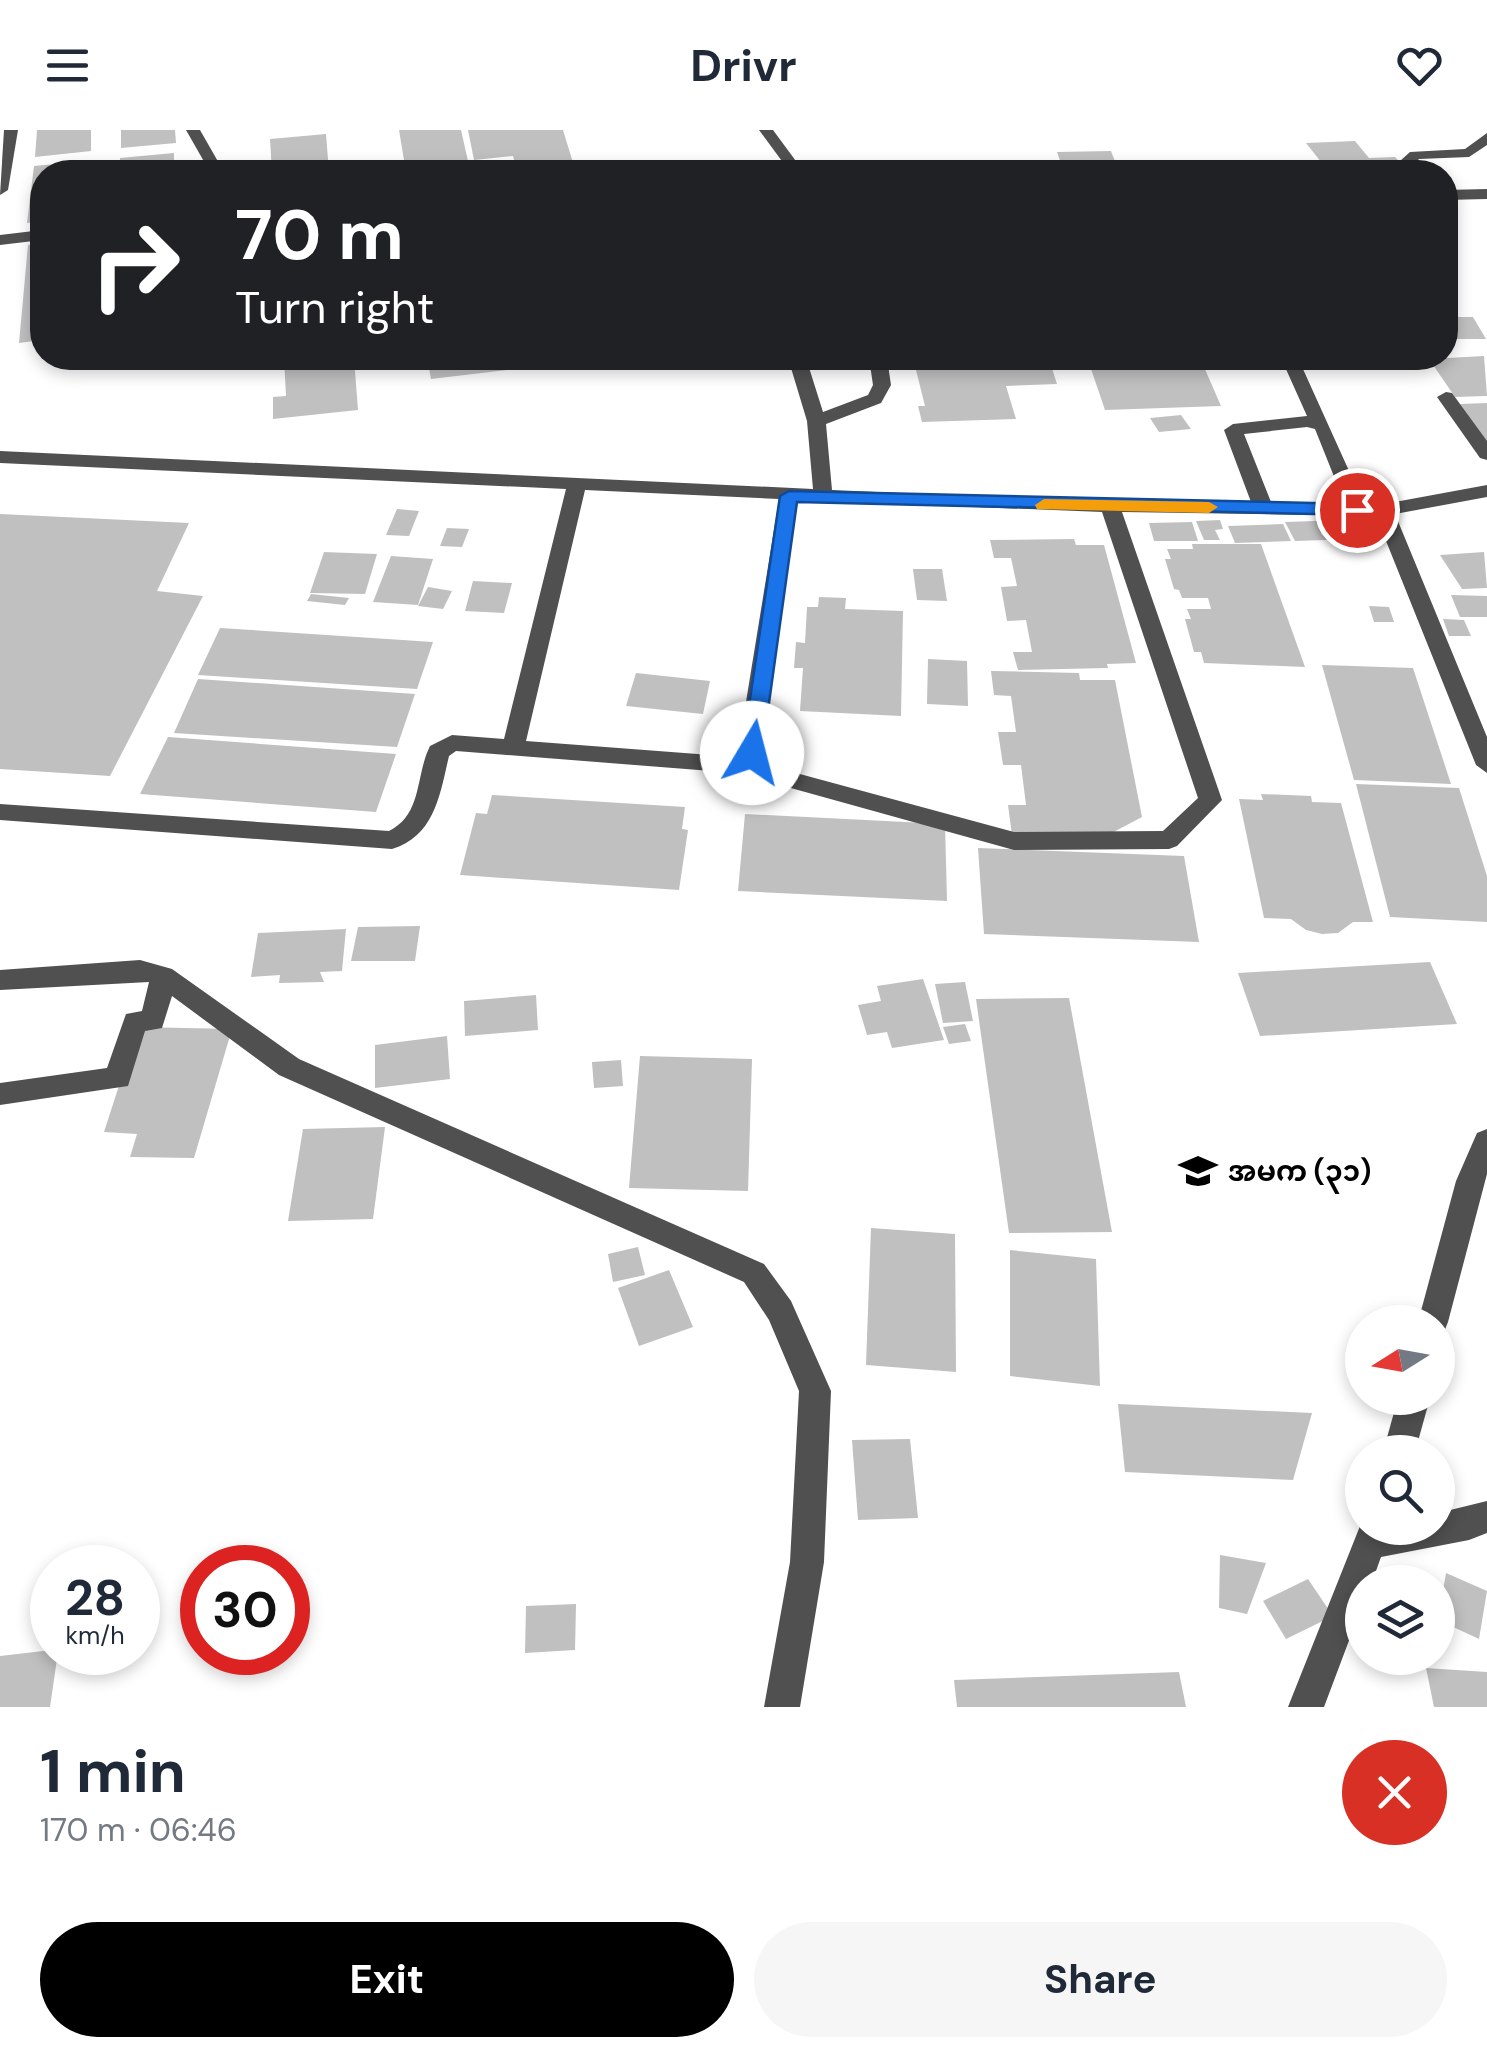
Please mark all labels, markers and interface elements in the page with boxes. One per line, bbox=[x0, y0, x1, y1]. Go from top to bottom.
text: Drivr bbox=[690, 36, 797, 95]
icon: menu bbox=[40, 38, 95, 93]
icon: heart bbox=[1392, 38, 1447, 93]
text: 70 m bbox=[235, 190, 404, 281]
icon: right bbox=[70, 200, 200, 330]
text: Turn right bbox=[235, 278, 434, 337]
pin bbox=[1315, 468, 1400, 553]
icon: arrive bbox=[1330, 483, 1385, 538]
position arrow bbox=[700, 701, 804, 805]
school or university icon: အမက (၃၁) bbox=[1177, 1150, 1219, 1192]
place label: အမက (၃၁) bbox=[1228, 1153, 1371, 1194]
north arrow bbox=[1345, 1305, 1455, 1415]
map controls bbox=[1345, 1305, 1455, 1675]
button: search bbox=[1345, 1435, 1455, 1545]
speed limit sign: 30 bbox=[180, 1545, 310, 1675]
text: 28 bbox=[65, 1565, 125, 1631]
button: layers bbox=[1345, 1565, 1455, 1675]
text: km/h bbox=[65, 1619, 125, 1652]
text: 1 min bbox=[40, 1732, 186, 1811]
button: close bbox=[1342, 1740, 1447, 1845]
text: 170 m · 06:46 bbox=[40, 1809, 237, 1851]
button: Exit bbox=[40, 1922, 734, 2037]
button: Share bbox=[754, 1922, 1447, 2037]

